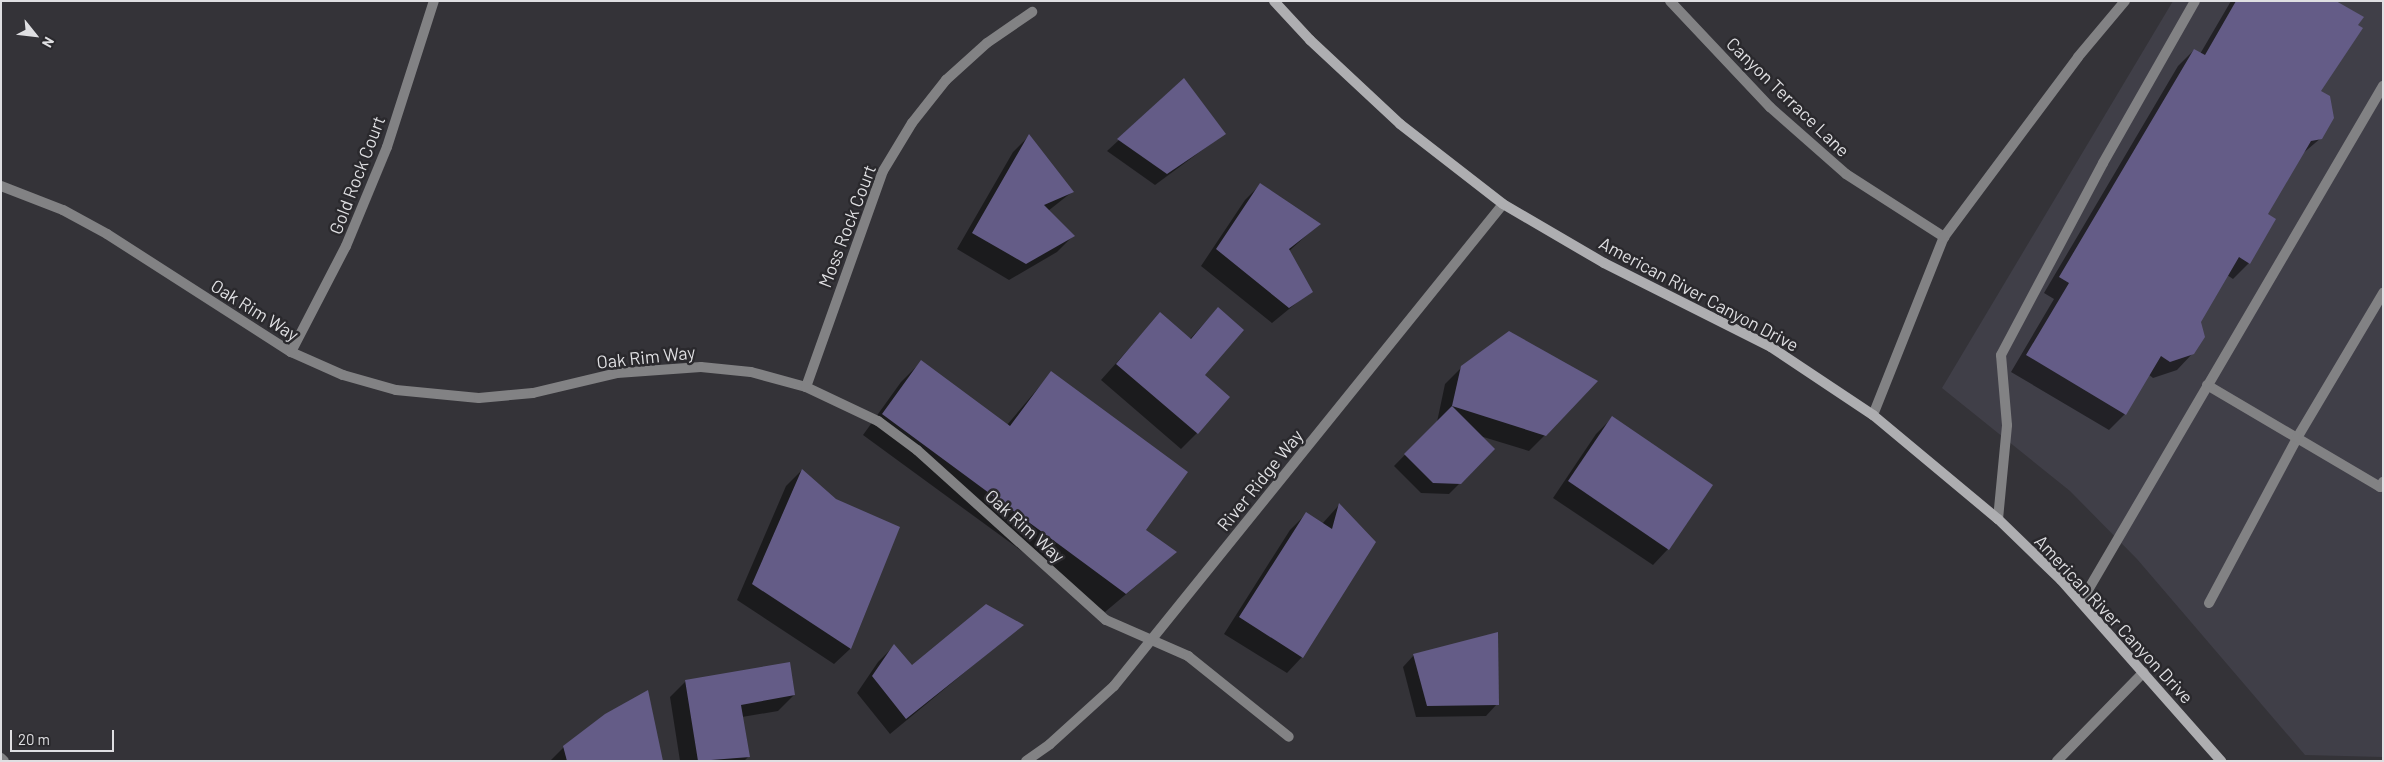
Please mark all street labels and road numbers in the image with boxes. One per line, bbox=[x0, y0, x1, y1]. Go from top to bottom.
street label: Canyon Terrace Lane bbox=[1722, 33, 1854, 161]
street label: Gold Rock Court bbox=[325, 113, 389, 237]
street label: Moss Rock Court bbox=[814, 162, 880, 290]
street label: American River Canyon Drive bbox=[1596, 232, 1802, 356]
street label: Oak Rim Way bbox=[207, 275, 303, 345]
street label: Oak Rim Way bbox=[595, 341, 697, 373]
street label: River Ridge Way bbox=[1213, 425, 1307, 535]
street label: Oak Rim Way bbox=[981, 485, 1069, 567]
street label: American River Canyon Drive bbox=[2030, 530, 2198, 708]

